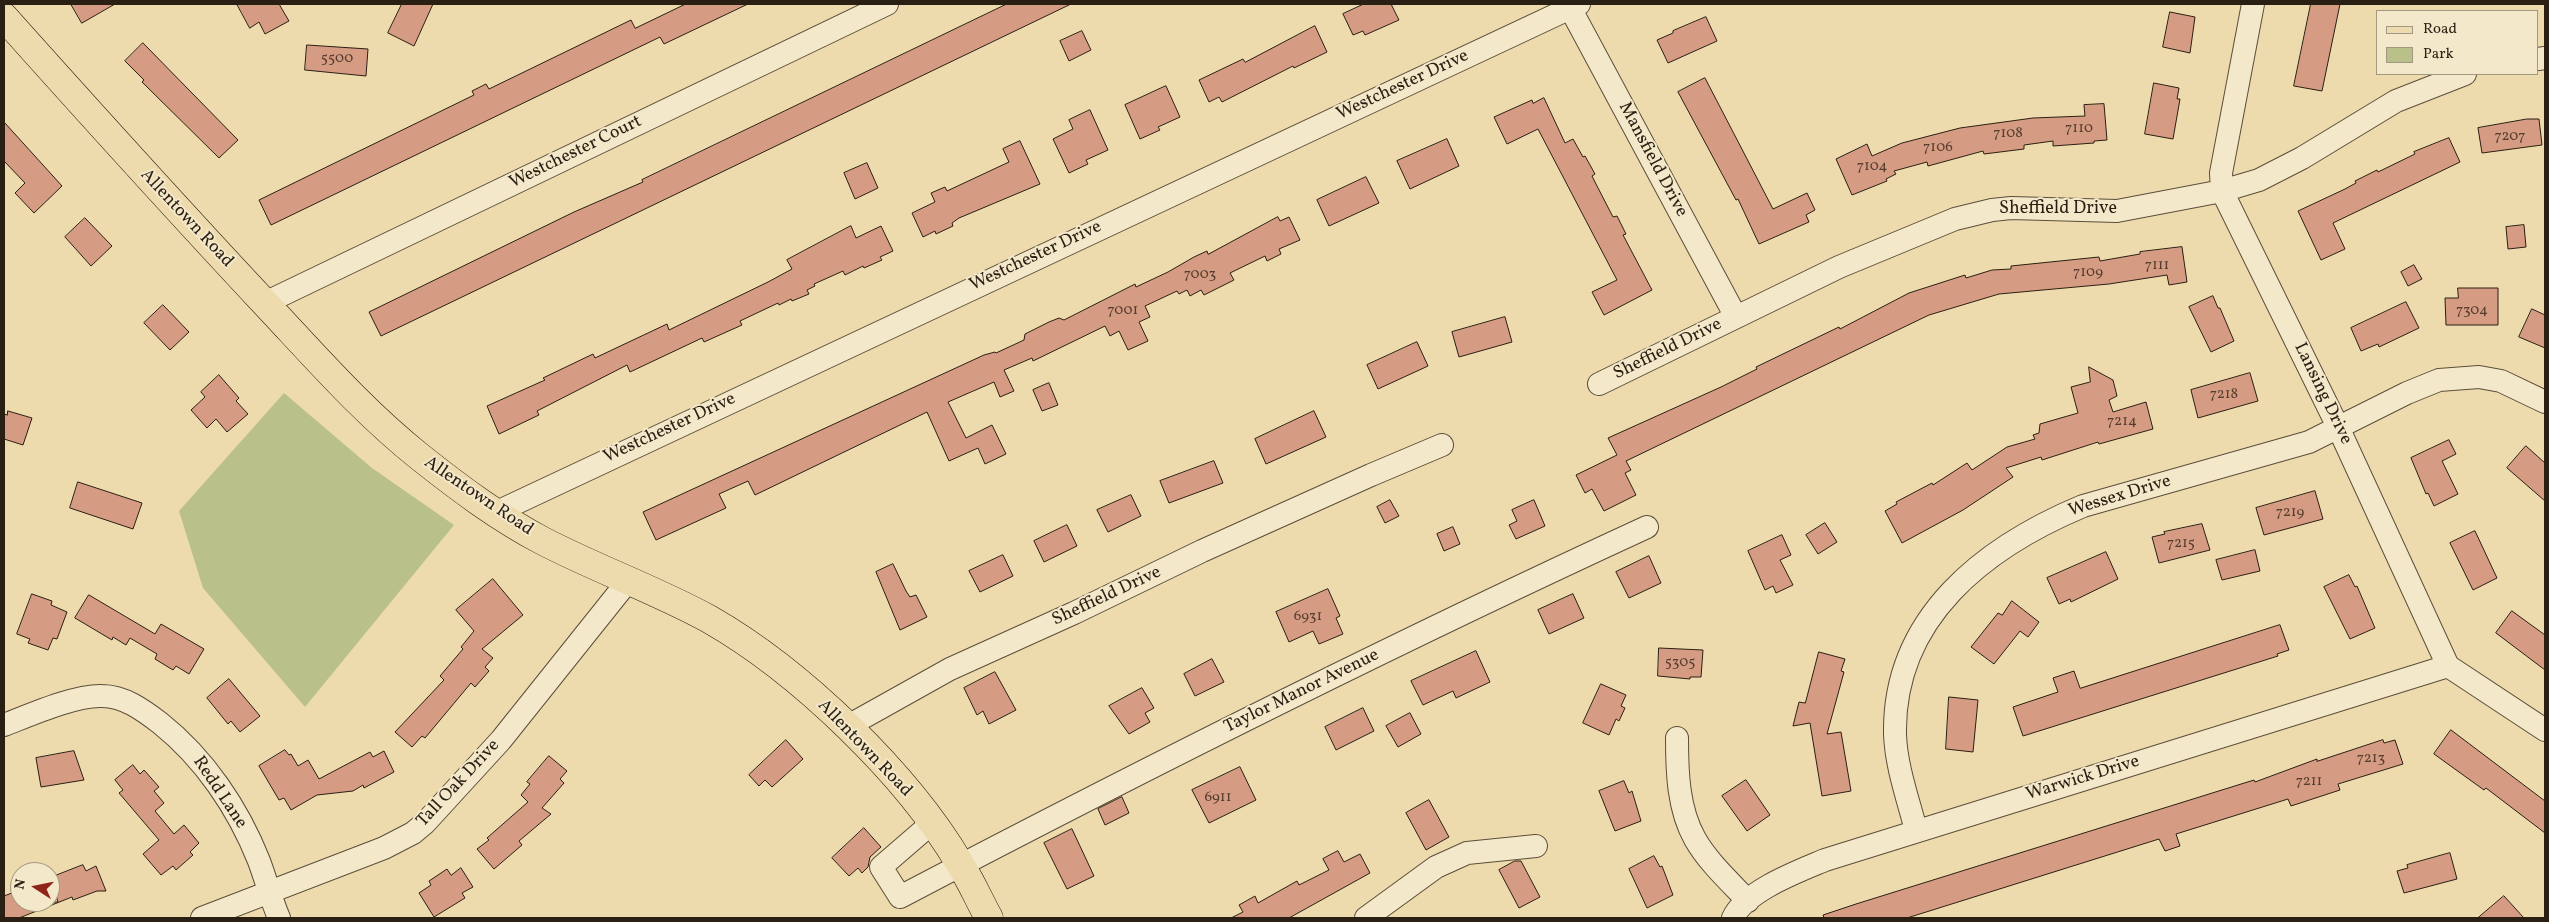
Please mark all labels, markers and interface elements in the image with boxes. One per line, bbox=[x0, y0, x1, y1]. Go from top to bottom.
legend bbox=[2376, 10, 2539, 75]
text: Road bbox=[2423, 19, 2457, 40]
text: Park bbox=[2423, 44, 2454, 65]
street label: Westchester Drive bbox=[1333, 46, 1473, 126]
house number: 5500 bbox=[321, 50, 353, 68]
street label: Mansfield Drive bbox=[1613, 99, 1691, 221]
street label: Westchester Court bbox=[506, 112, 646, 194]
house number: 7110 bbox=[2065, 120, 2093, 138]
house number: 7108 bbox=[1993, 125, 2023, 143]
house number: 7207 bbox=[2494, 128, 2526, 146]
house number: 7106 bbox=[1923, 139, 1953, 157]
house number: 7104 bbox=[1857, 158, 1887, 176]
street label: Allentown Road bbox=[135, 165, 237, 273]
street label: Sheffield Drive bbox=[1999, 199, 2117, 221]
street label: Westchester Drive bbox=[966, 217, 1106, 297]
house number: 7111 bbox=[2145, 257, 2169, 275]
house number: 7109 bbox=[2073, 264, 2103, 282]
house number: 7003 bbox=[1184, 266, 1216, 284]
house number: 7001 bbox=[1108, 302, 1138, 320]
house number: 7304 bbox=[2456, 302, 2488, 320]
street label: Sheffield Drive bbox=[1610, 314, 1726, 386]
street label: Lansing Drive bbox=[2288, 340, 2356, 448]
house number: 7218 bbox=[2210, 386, 2238, 404]
street label: Westchester Drive bbox=[600, 389, 740, 469]
house number: 7214 bbox=[2107, 413, 2137, 431]
street label: Allentown Road bbox=[419, 452, 537, 542]
street label: Wessex Drive bbox=[2066, 471, 2174, 523]
house number: 7219 bbox=[2276, 504, 2304, 522]
house number: 7215 bbox=[2167, 535, 2195, 553]
street label: Sheffield Drive bbox=[1049, 562, 1165, 632]
house number: 6931 bbox=[1294, 608, 1322, 626]
street label: Taylor Manor Avenue bbox=[1221, 645, 1383, 739]
house number: 5305 bbox=[1665, 654, 1695, 672]
street label: Allentown Road bbox=[812, 696, 916, 802]
street label: Tall Oak Drive bbox=[413, 736, 505, 832]
house number: 7213 bbox=[2357, 750, 2385, 768]
street label: Warwick Drive bbox=[2024, 751, 2142, 807]
street label: Redd Lane bbox=[187, 753, 251, 833]
house number: 7211 bbox=[2296, 773, 2322, 791]
house number: 6911 bbox=[1204, 789, 1232, 807]
north arrow bbox=[10, 862, 60, 912]
text: N bbox=[10, 877, 31, 891]

